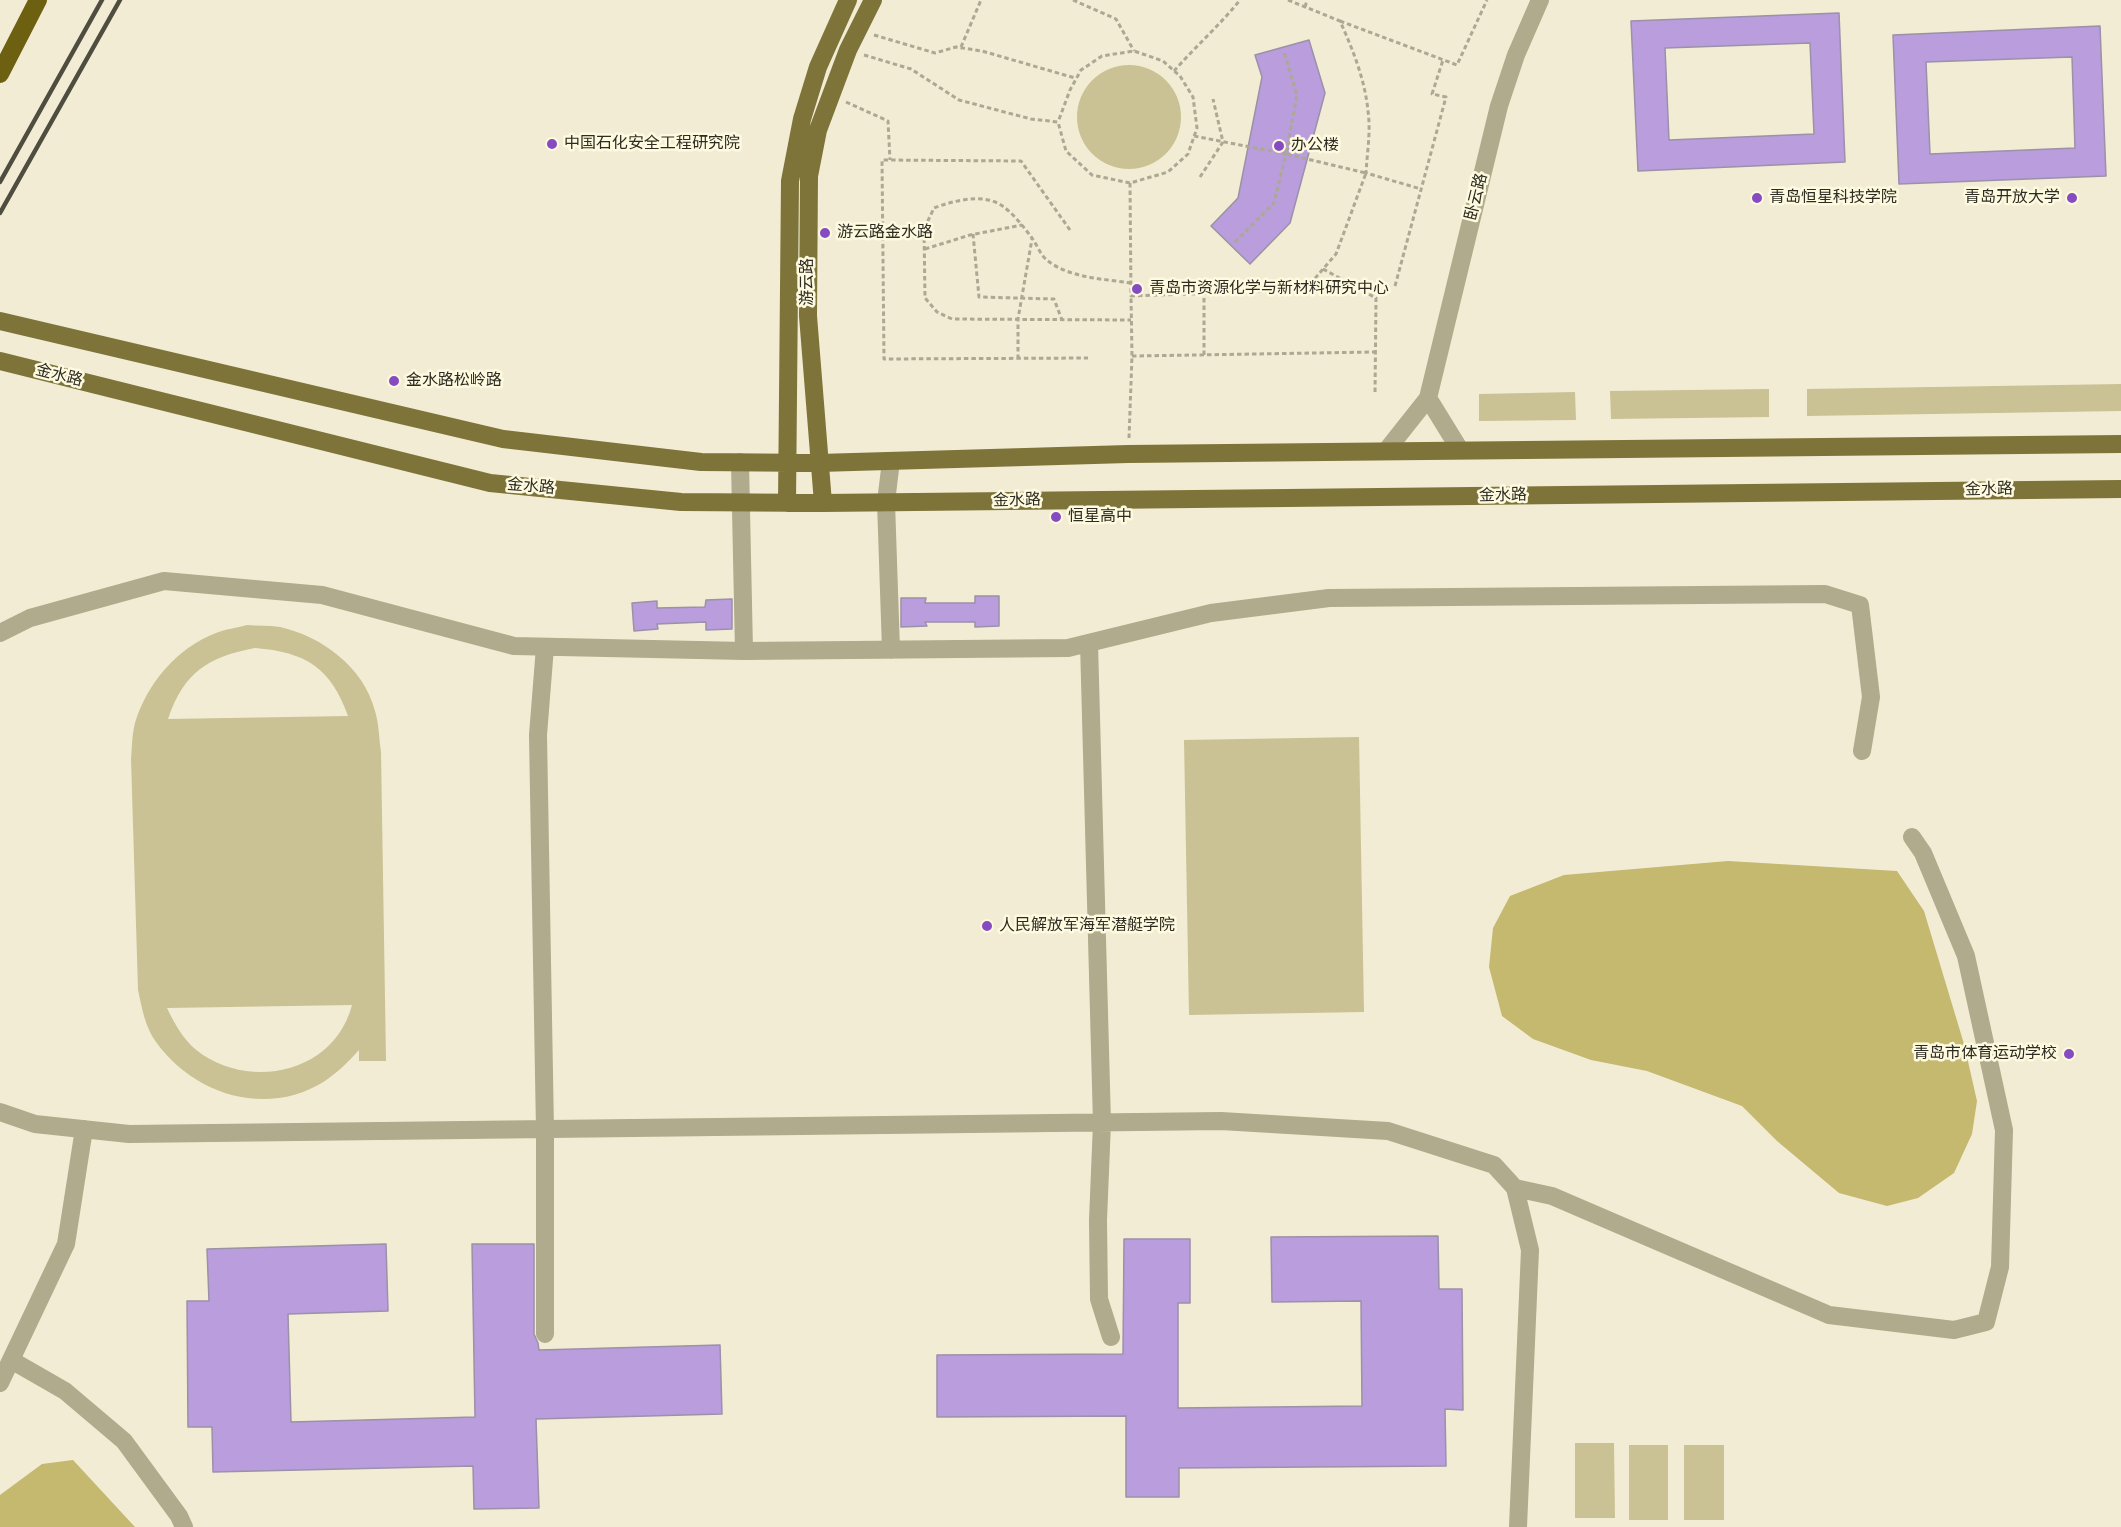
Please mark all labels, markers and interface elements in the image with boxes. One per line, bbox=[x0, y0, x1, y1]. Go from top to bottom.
place label: 中国石化安全工程研究院 bbox=[564, 134, 740, 154]
place label: 办公楼 bbox=[1291, 136, 1339, 156]
marker: 中国石化安全工程研究院 bbox=[545, 137, 559, 151]
marker: 办公楼 bbox=[1272, 139, 1286, 153]
street label: 卧云路 bbox=[1462, 171, 1492, 223]
place label: 青岛恒星科技学院 bbox=[1769, 188, 1897, 208]
place label: 青岛开放大学 bbox=[1964, 188, 2060, 208]
marker: 青岛恒星科技学院 bbox=[1750, 191, 1764, 205]
marker: 青岛开放大学 bbox=[2065, 191, 2079, 205]
place label: 游云路金水路 bbox=[837, 223, 933, 243]
marker: 游云路金水路 bbox=[818, 226, 832, 240]
street label: 游云路 bbox=[798, 258, 818, 306]
place label: 青岛市资源化学与新材料研究中心 bbox=[1149, 279, 1389, 299]
marker: 青岛市资源化学与新材料研究中心 bbox=[1130, 282, 1144, 296]
street label: 金水路 bbox=[33, 361, 85, 391]
place label: 金水路松岭路 bbox=[406, 371, 502, 391]
marker: 金水路松岭路 bbox=[387, 374, 401, 388]
street label: 金水路 bbox=[506, 475, 556, 499]
street label: 金水路 bbox=[1965, 480, 2013, 500]
street label: 金水路 bbox=[1479, 486, 1527, 506]
street label: 金水路 bbox=[993, 491, 1041, 511]
place label: 恒星高中 bbox=[1068, 507, 1132, 527]
marker: 恒星高中 bbox=[1049, 510, 1063, 524]
place label: 人民解放军海军潜艇学院 bbox=[999, 916, 1175, 936]
marker: 人民解放军海军潜艇学院 bbox=[980, 919, 994, 933]
place label: 青岛市体育运动学校 bbox=[1913, 1044, 2057, 1064]
marker: 青岛市体育运动学校 bbox=[2062, 1047, 2076, 1061]

